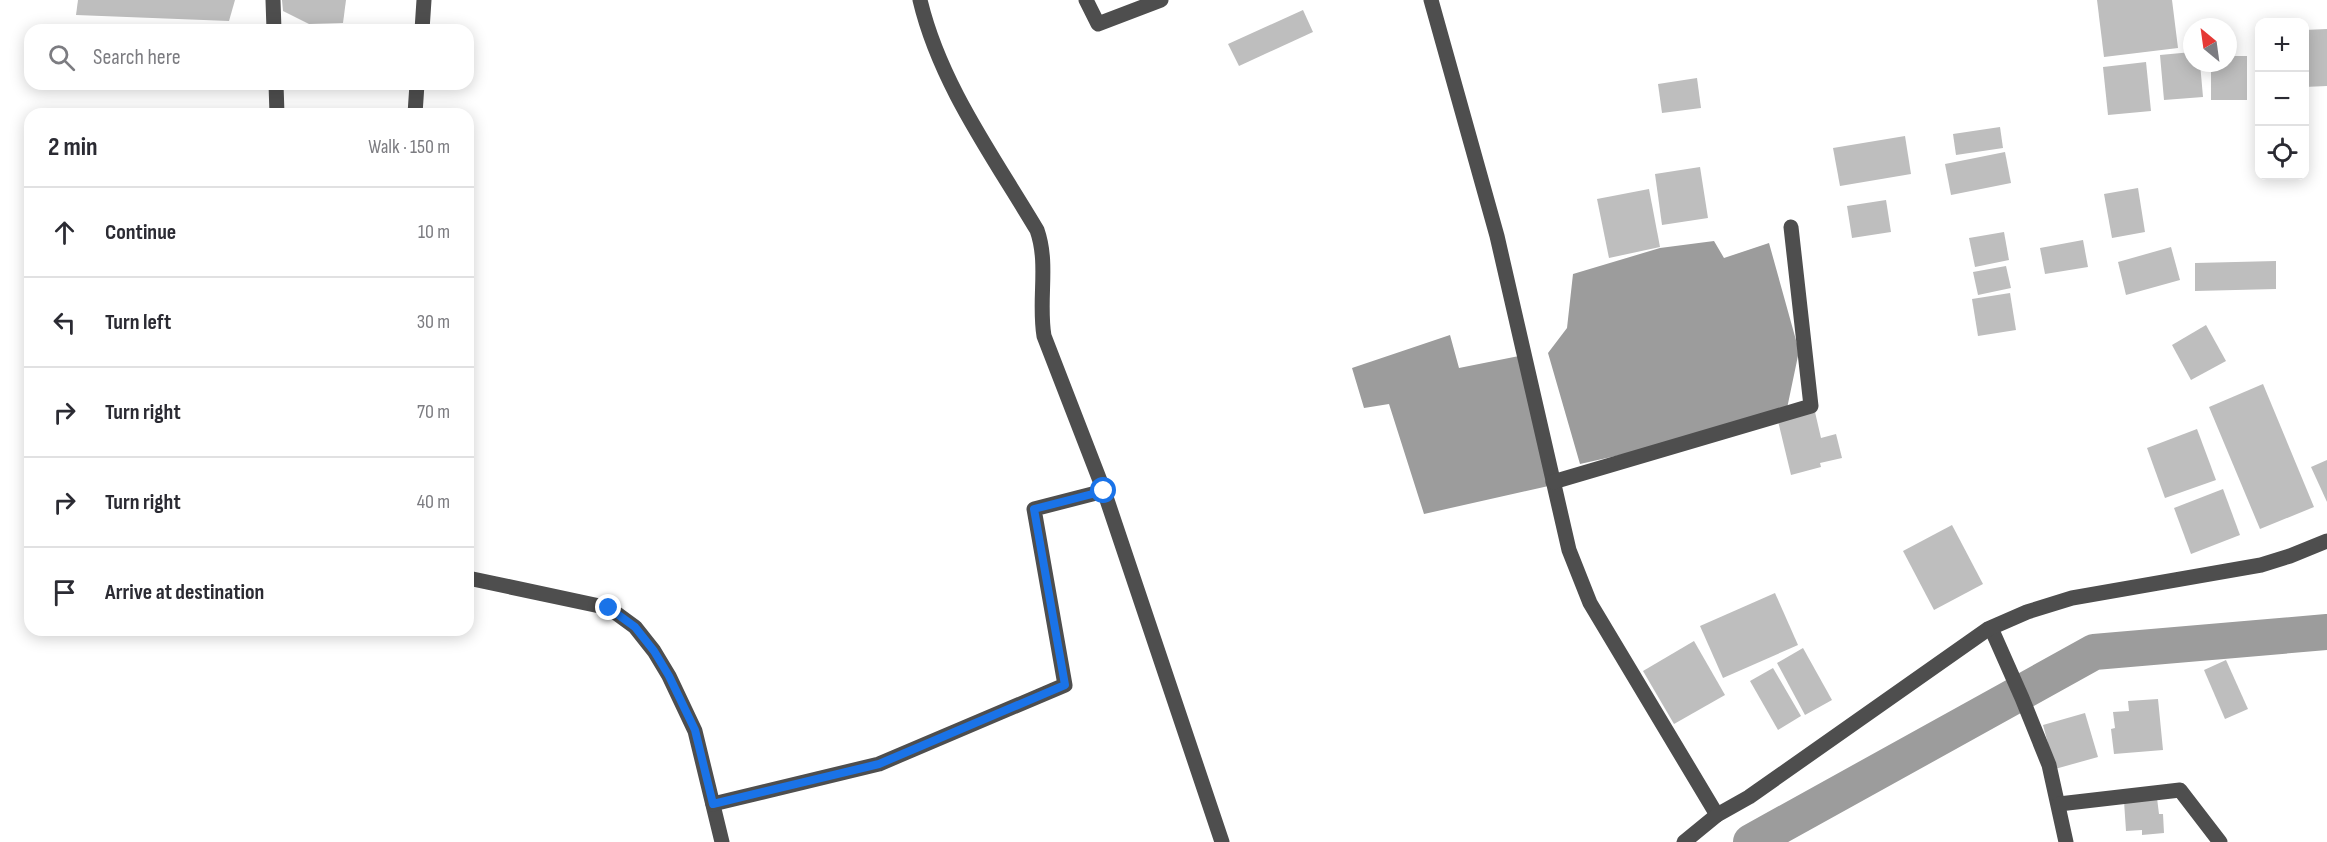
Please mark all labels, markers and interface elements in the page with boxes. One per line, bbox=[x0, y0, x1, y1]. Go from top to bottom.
north arrow bbox=[2183, 18, 2237, 72]
map controls bbox=[2255, 18, 2309, 180]
button: + bbox=[2255, 18, 2309, 72]
search box bbox=[24, 24, 474, 90]
icon: search bbox=[45, 41, 78, 74]
text: Search here bbox=[93, 44, 180, 71]
button: − bbox=[2255, 72, 2309, 126]
button: locate bbox=[2255, 126, 2309, 180]
text: 2 min bbox=[48, 132, 98, 163]
text: Walk · 150 m bbox=[368, 135, 450, 159]
icon: ahead bbox=[48, 216, 81, 249]
text: Continue bbox=[105, 219, 176, 246]
text: 10 m bbox=[418, 220, 450, 244]
icon: left bbox=[48, 306, 81, 339]
text: Turn left bbox=[105, 309, 171, 336]
text: 30 m bbox=[417, 310, 450, 334]
icon: right bbox=[48, 396, 81, 429]
text: Turn right bbox=[105, 399, 181, 426]
text: 70 m bbox=[417, 400, 450, 424]
route start bbox=[1090, 477, 1116, 503]
icon: right bbox=[48, 486, 81, 519]
text: Turn right bbox=[105, 489, 181, 516]
text: 40 m bbox=[417, 490, 450, 514]
icon: arrive bbox=[48, 576, 81, 609]
text: Arrive at destination bbox=[105, 579, 264, 606]
route end bbox=[595, 594, 621, 620]

